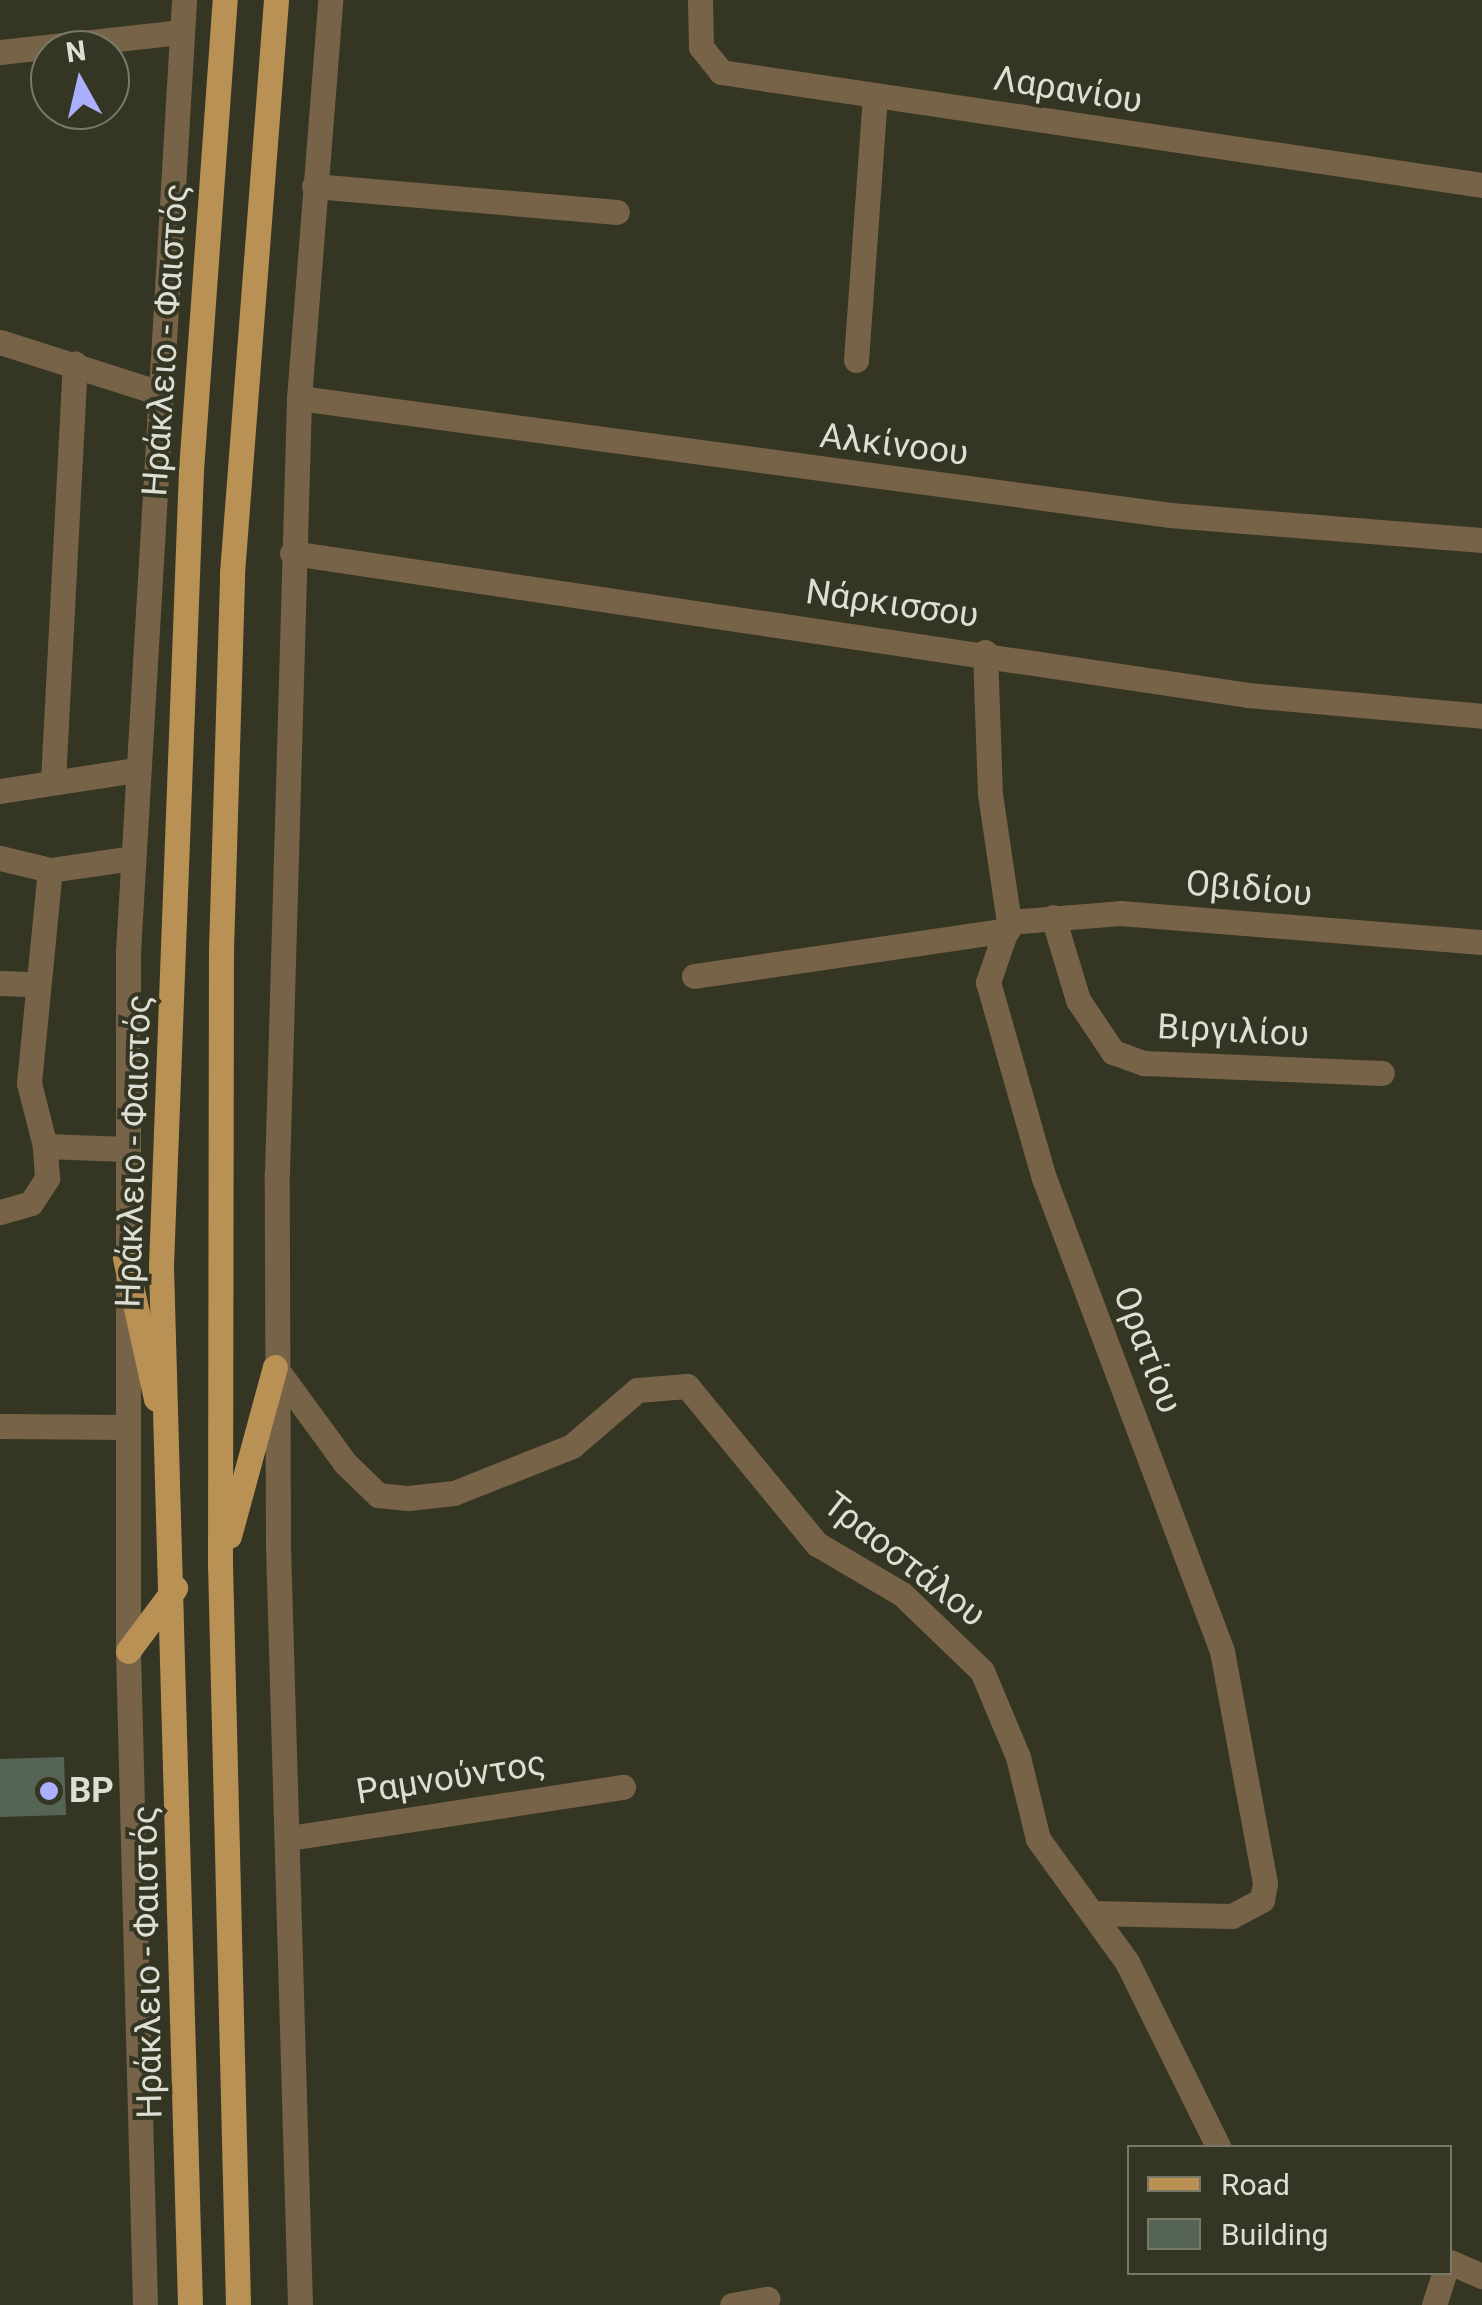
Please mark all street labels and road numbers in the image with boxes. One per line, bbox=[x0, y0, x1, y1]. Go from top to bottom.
street label: Λαρανίου bbox=[991, 58, 1145, 122]
street label: Ηράκλειο - Φαιστός bbox=[134, 182, 198, 498]
street label: Αλκίνοου bbox=[817, 415, 971, 475]
street label: Νάρκισσου bbox=[803, 571, 981, 637]
street label: Οβιδίου bbox=[1184, 863, 1314, 915]
street label: Ηράκλειο - Φαιστός bbox=[108, 994, 160, 1308]
street label: Βιργιλίου bbox=[1156, 1006, 1310, 1056]
street label: Ορατίου bbox=[1104, 1281, 1190, 1419]
street label: Τραοστάλου bbox=[815, 1484, 993, 1636]
street label: Ραμνούντος bbox=[353, 1742, 549, 1814]
street label: Ηράκλειο - Φαιστός bbox=[124, 1805, 172, 2119]

